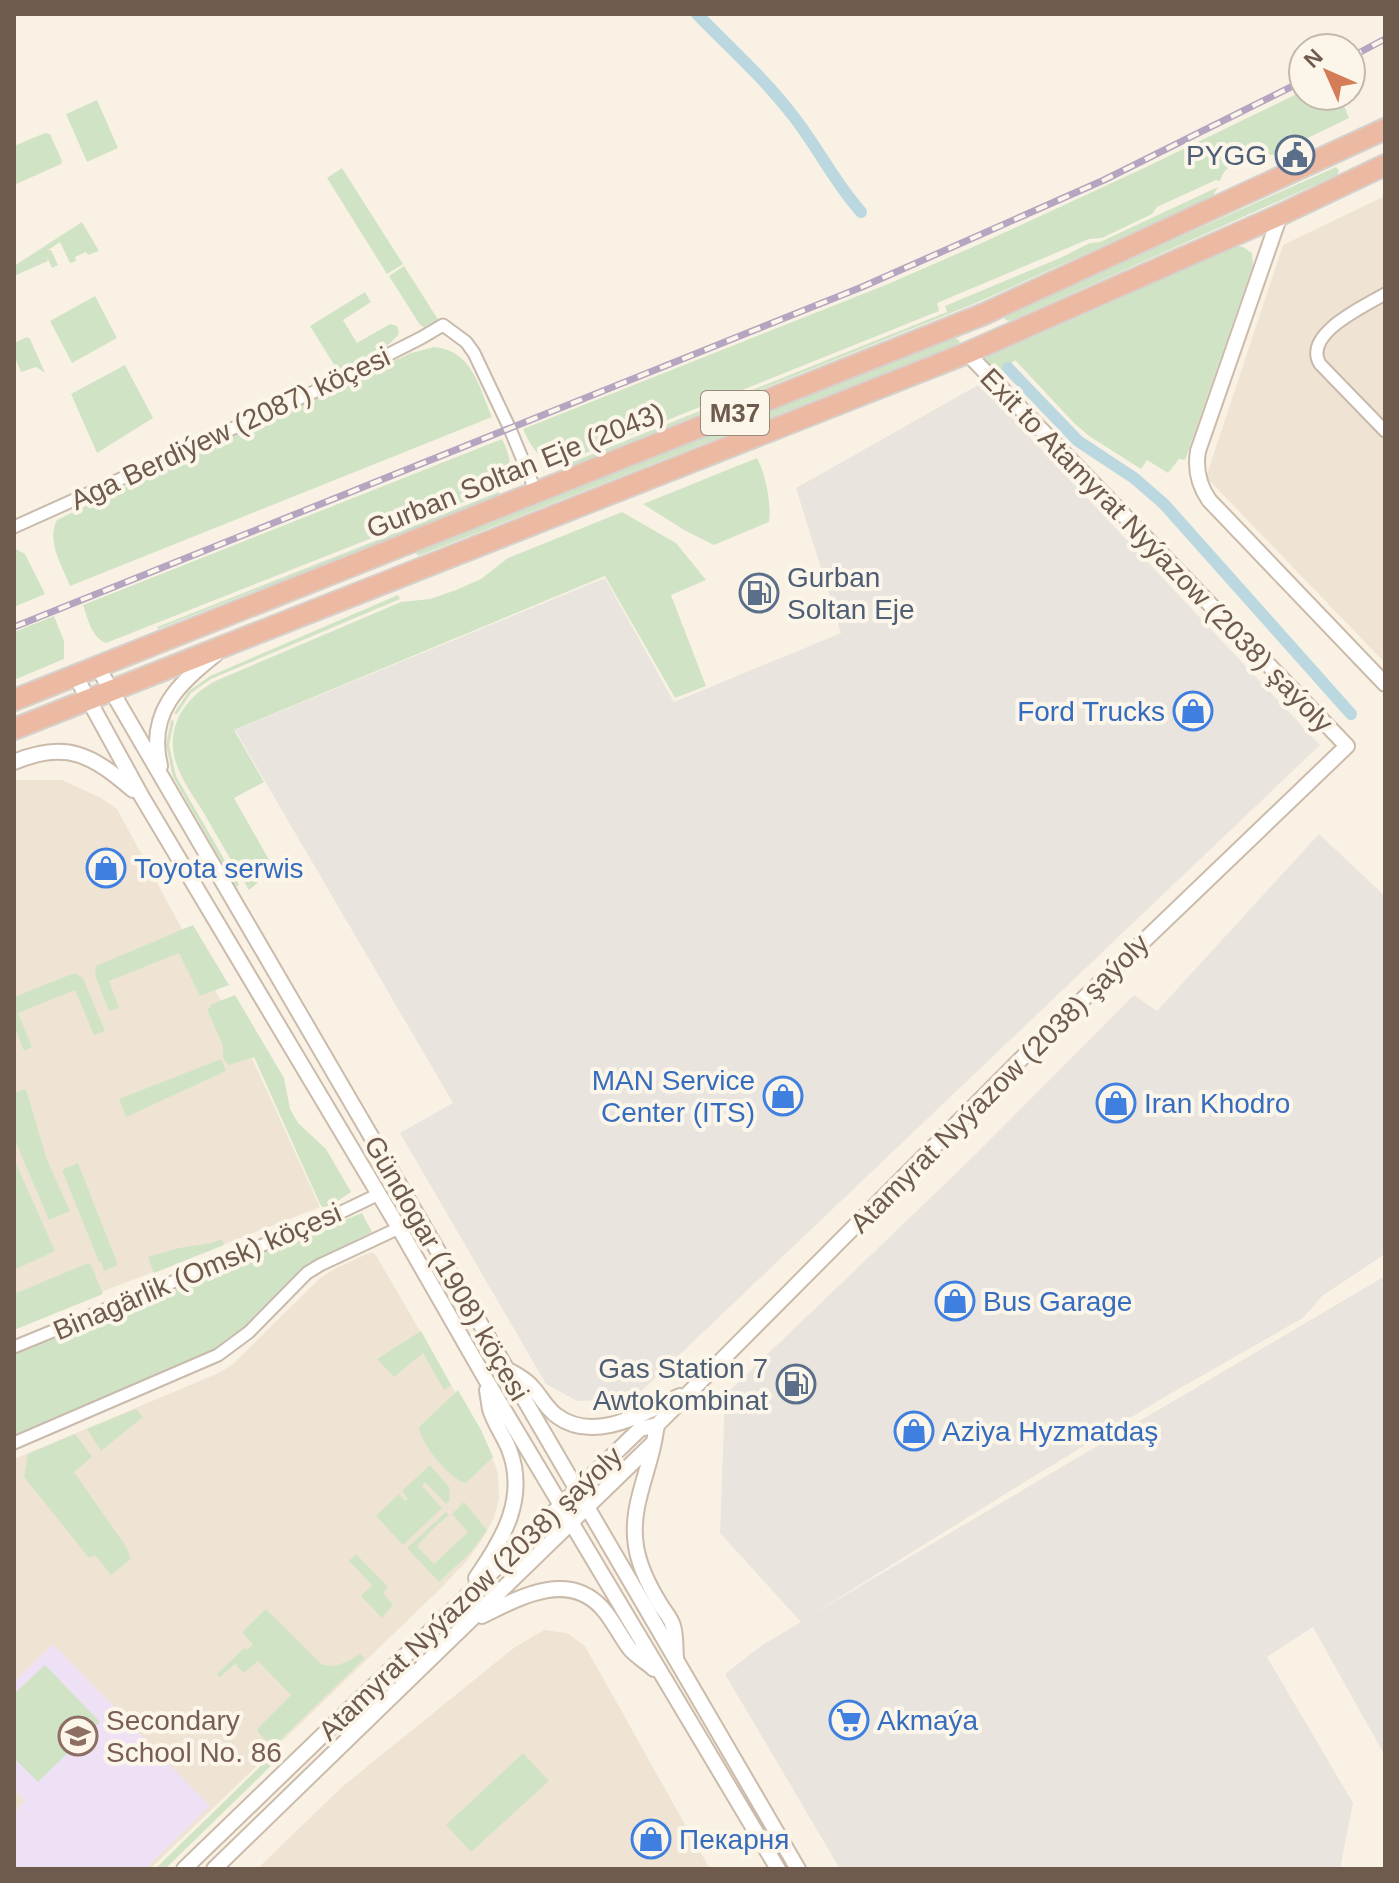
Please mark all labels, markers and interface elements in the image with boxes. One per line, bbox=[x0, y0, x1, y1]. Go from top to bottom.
north arrow bbox=[1287, 32, 1367, 112]
text: N bbox=[1299, 44, 1328, 73]
public building icon: PYGG bbox=[1274, 134, 1316, 176]
place label: PYGG bbox=[1186, 140, 1267, 171]
street label: Aga Berdiýew (2087) köçesi bbox=[66, 341, 395, 516]
street label: Exit to Atamyrat Nyýazow (2038) şaýoly bbox=[974, 362, 1339, 739]
road number: M37 bbox=[701, 391, 769, 435]
street label: Gurban Soltan Eje (2043) bbox=[362, 397, 668, 544]
place label: Gurban Soltan Eje bbox=[787, 562, 915, 625]
fuel station icon: Gurban Soltan Eje bbox=[738, 572, 780, 614]
shop icon: Ford Trucks bbox=[1172, 690, 1214, 732]
place label: Ford Trucks bbox=[1017, 696, 1165, 727]
shop icon: Toyota serwis bbox=[85, 847, 127, 889]
place label: Toyota serwis bbox=[134, 853, 304, 884]
street label: Atamyrat Nyýazow (2038) şaýoly bbox=[844, 928, 1155, 1239]
place label: MAN Service Center (ITS) bbox=[592, 1065, 755, 1128]
shop icon: MAN Service Center (ITS) bbox=[762, 1075, 804, 1117]
shop icon: Iran Khodro bbox=[1095, 1082, 1137, 1124]
place label: Iran Khodro bbox=[1144, 1088, 1290, 1119]
street label: Gündogar (1908) köçesi bbox=[358, 1130, 535, 1406]
street label: Binagärlik (Omsk) köçesi bbox=[49, 1197, 346, 1346]
shop icon: Bus Garage bbox=[934, 1280, 976, 1322]
place label: Bus Garage bbox=[983, 1286, 1132, 1317]
place label: Gas Station 7 Awtokombinat bbox=[593, 1353, 768, 1416]
fuel station icon: Gas Station 7 Awtokombinat bbox=[775, 1363, 817, 1405]
shop icon: Aziya Hyzmatdaş bbox=[893, 1410, 935, 1452]
place label: Aziya Hyzmatdaş bbox=[942, 1416, 1158, 1447]
street label: Atamyrat Nyýazow (2038) şaýoly bbox=[312, 1440, 628, 1747]
supermarket icon: Аkmaýa bbox=[828, 1699, 870, 1741]
place label: Secondary School No. 86 bbox=[106, 1705, 282, 1768]
place label: Аkmaýa bbox=[877, 1705, 979, 1736]
school or university icon: Secondary School No. 86 bbox=[57, 1715, 99, 1757]
shop icon: Пекарня bbox=[630, 1818, 672, 1860]
place label: Пекарня bbox=[679, 1824, 789, 1855]

